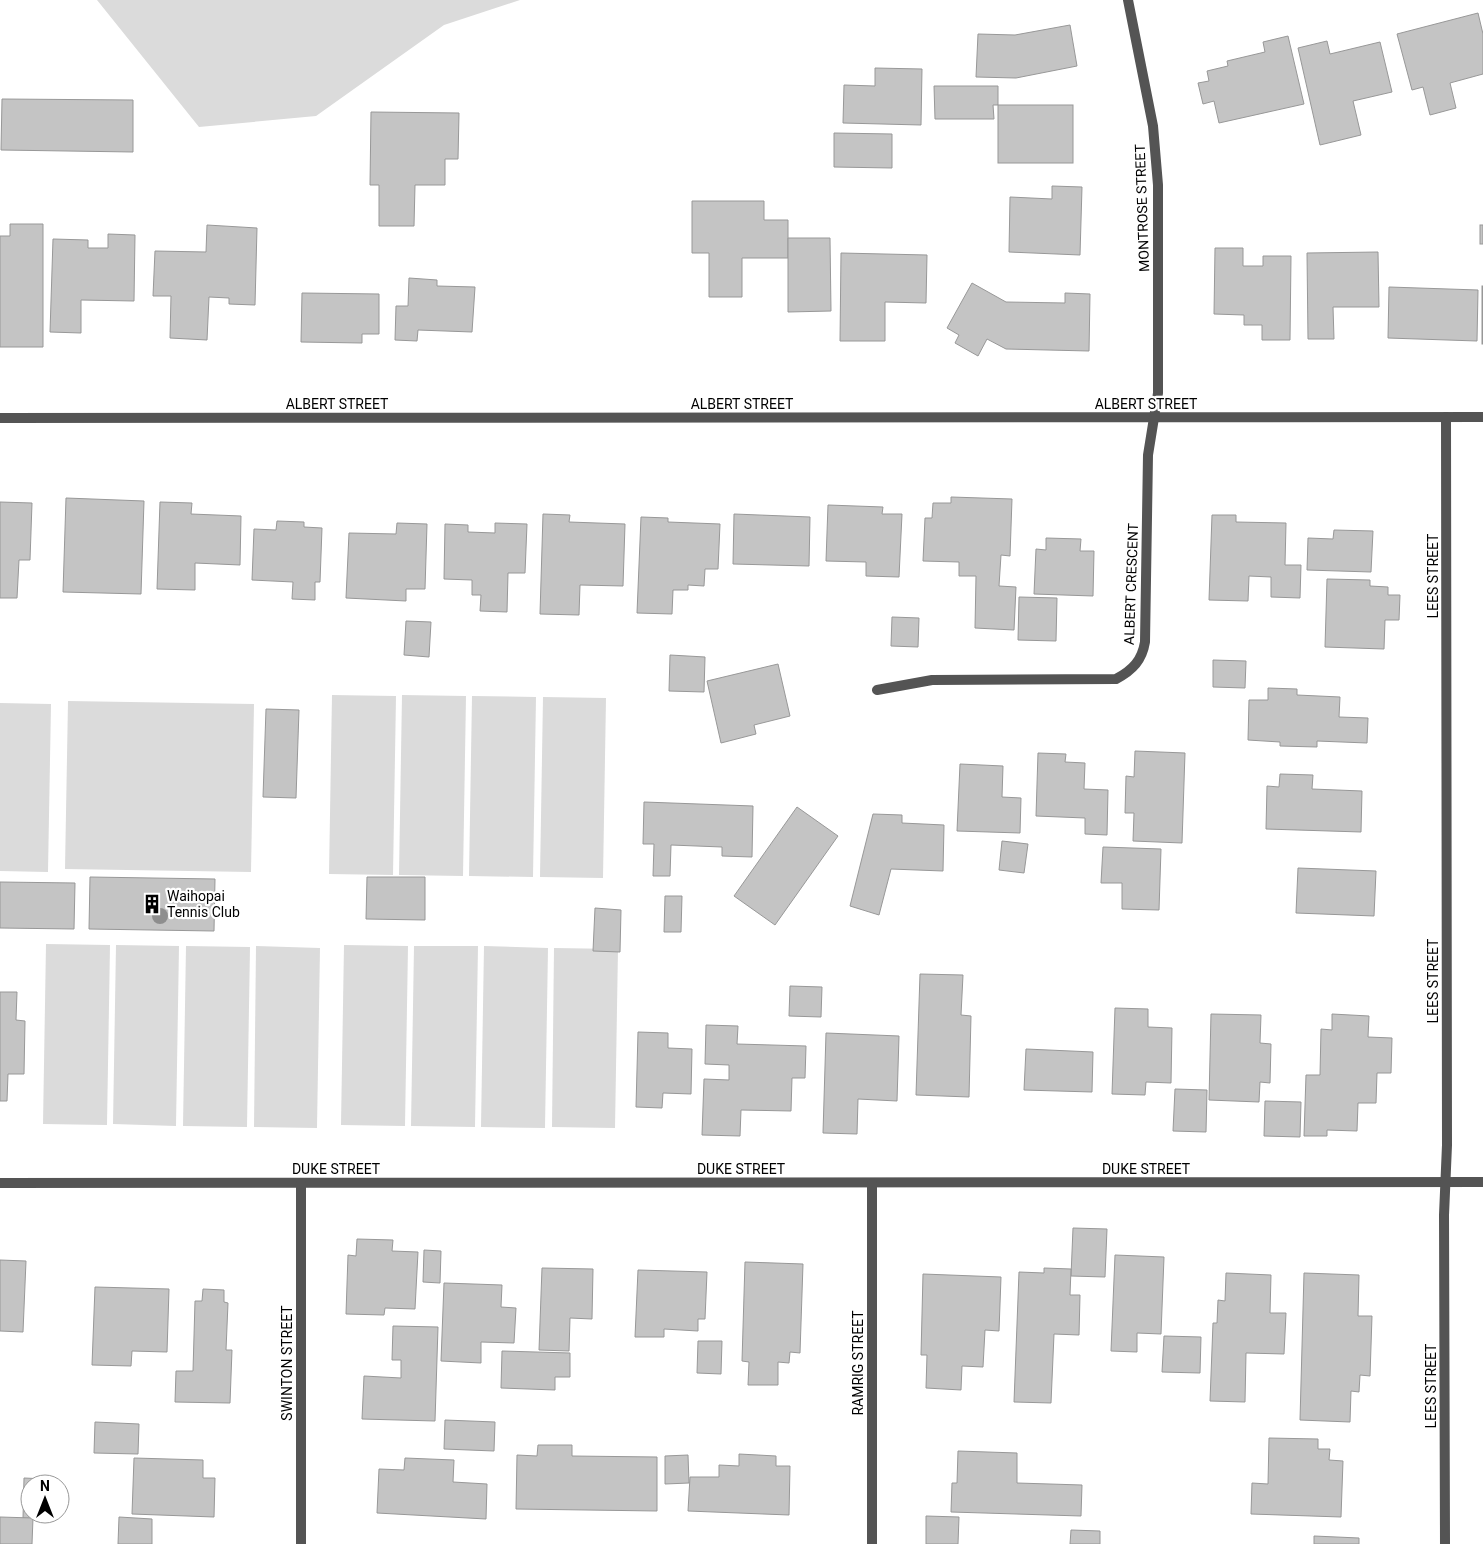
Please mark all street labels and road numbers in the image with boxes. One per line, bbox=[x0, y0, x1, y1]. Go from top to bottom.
street label: MONTROSE STREET bbox=[1132, 143, 1152, 272]
street label: ALBERT STREET bbox=[286, 396, 389, 412]
street label: ALBERT STREET bbox=[691, 396, 794, 412]
street label: ALBERT STREET bbox=[1095, 396, 1198, 412]
street label: ALBERT CRESCENT bbox=[1121, 522, 1141, 645]
street label: LEES STREET bbox=[1425, 533, 1441, 618]
street label: LEES STREET bbox=[1425, 938, 1441, 1023]
street label: DUKE STREET bbox=[292, 1161, 381, 1177]
street label: DUKE STREET bbox=[697, 1161, 786, 1177]
street label: DUKE STREET bbox=[1102, 1161, 1191, 1177]
street label: SWINTON STREET bbox=[279, 1305, 295, 1421]
street label: RAMRIG STREET bbox=[850, 1310, 866, 1416]
street label: LEES STREET bbox=[1423, 1343, 1439, 1428]

